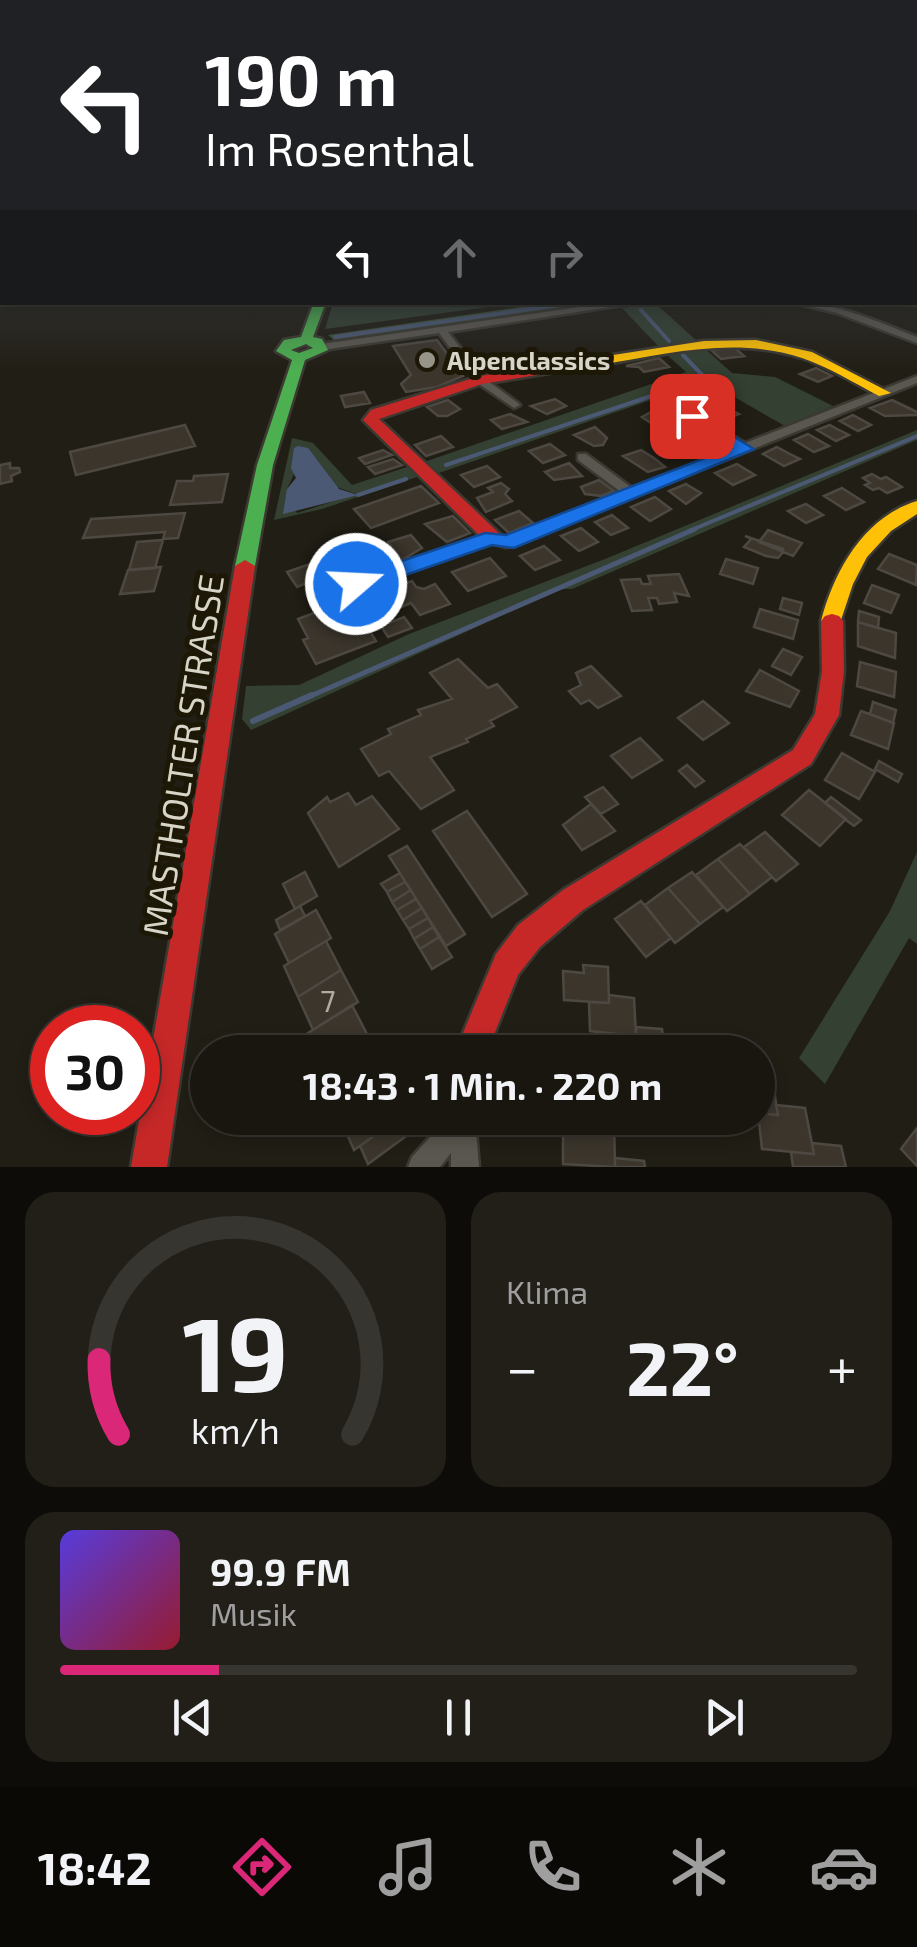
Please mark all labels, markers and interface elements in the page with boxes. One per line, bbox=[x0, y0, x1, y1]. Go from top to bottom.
text: 190 m bbox=[205, 36, 398, 120]
icon: left bbox=[40, 40, 170, 170]
text: Im Rosenthal bbox=[205, 121, 474, 175]
icon: left bbox=[327, 230, 382, 285]
icon: ahead bbox=[432, 230, 487, 285]
icon: right bbox=[537, 230, 592, 285]
place label: Alpenclassics bbox=[447, 345, 610, 375]
marker: Alpenclassics bbox=[416, 349, 438, 371]
pin bbox=[650, 374, 735, 459]
icon: arrive bbox=[665, 389, 720, 444]
position arrow bbox=[304, 532, 408, 636]
street label: MASTHOLTER STRASSE bbox=[133, 571, 231, 939]
house number: 7 bbox=[320, 982, 336, 1018]
speed limit sign: 30 bbox=[30, 1005, 160, 1135]
text: 18:43 · 1 Min. · 220 m bbox=[303, 1062, 662, 1108]
text: Klima bbox=[506, 1272, 588, 1310]
text: 19 bbox=[182, 1288, 289, 1413]
text: 22° bbox=[626, 1321, 739, 1411]
text: − bbox=[506, 1333, 538, 1399]
text: + bbox=[827, 1333, 857, 1399]
text: km/h bbox=[191, 1408, 280, 1451]
text: 99.9 FM bbox=[210, 1548, 351, 1594]
text: Musik bbox=[210, 1594, 297, 1632]
icon: previous bbox=[165, 1690, 220, 1745]
icon: pause bbox=[431, 1690, 486, 1745]
icon: next bbox=[697, 1690, 752, 1745]
icon: directions bbox=[227, 1832, 297, 1902]
icon: music bbox=[373, 1832, 443, 1902]
icon: phone bbox=[518, 1832, 588, 1902]
icon: climate bbox=[664, 1832, 734, 1902]
icon: car bbox=[809, 1832, 879, 1902]
text: 18:42 bbox=[38, 1840, 152, 1894]

